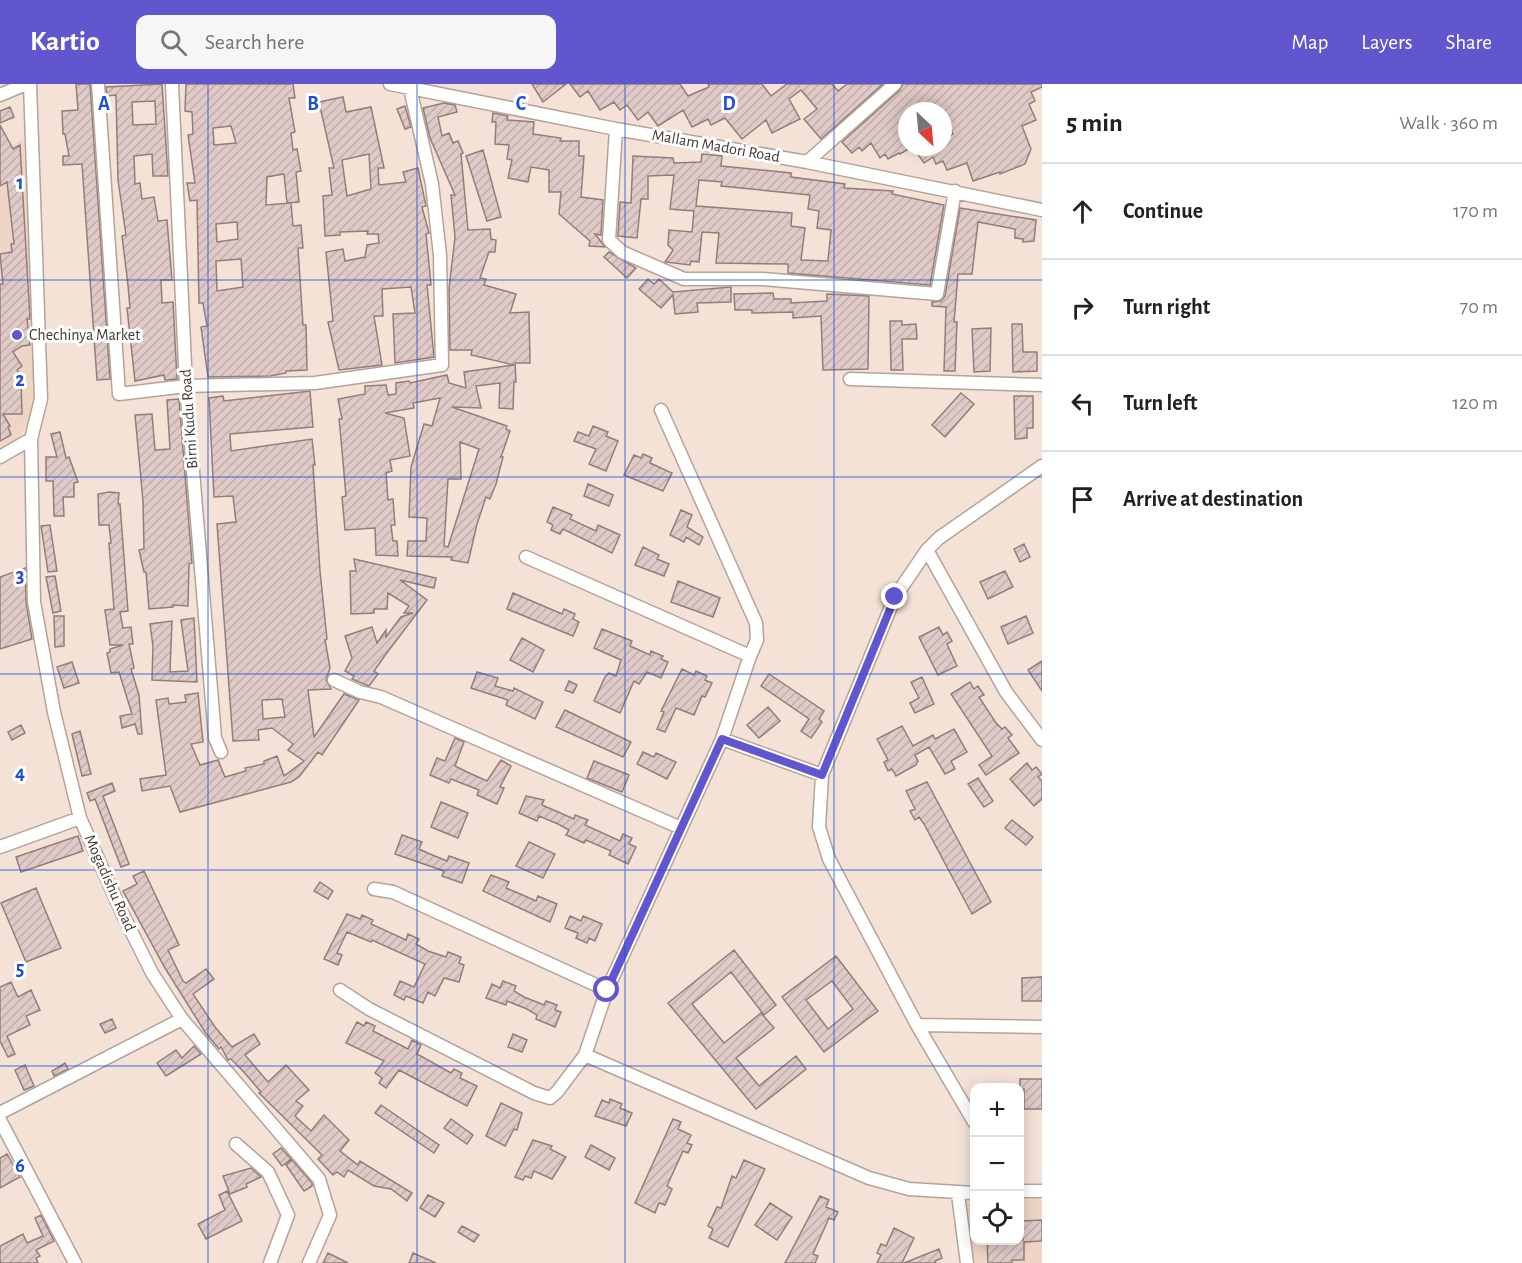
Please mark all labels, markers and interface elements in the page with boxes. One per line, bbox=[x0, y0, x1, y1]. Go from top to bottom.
search box bbox=[136, 15, 556, 69]
icon: search bbox=[157, 26, 190, 59]
text: Kartio bbox=[30, 28, 100, 56]
text: Search here bbox=[205, 31, 304, 53]
text: Map bbox=[1292, 32, 1328, 53]
text: Layers bbox=[1361, 32, 1412, 53]
text: Share bbox=[1445, 32, 1492, 53]
text: A bbox=[98, 94, 110, 114]
text: B bbox=[307, 94, 319, 114]
text: C bbox=[516, 94, 527, 114]
text: D bbox=[722, 94, 736, 114]
north arrow bbox=[898, 102, 952, 156]
text: 5 min bbox=[1066, 110, 1123, 136]
text: Walk · 360 m bbox=[1399, 113, 1498, 133]
street label: Mallam Madori Road bbox=[651, 127, 781, 165]
text: 1 bbox=[16, 173, 24, 193]
icon: ahead bbox=[1066, 195, 1099, 228]
text: Continue bbox=[1123, 200, 1203, 222]
text: 170 m bbox=[1453, 201, 1498, 221]
icon: right bbox=[1066, 291, 1099, 324]
text: Turn right bbox=[1123, 296, 1210, 318]
text: 70 m bbox=[1460, 297, 1498, 317]
place label: Chechinya Market bbox=[29, 327, 140, 344]
marker: Chechinya Market bbox=[10, 328, 24, 342]
street label: Birni Kudu Road bbox=[178, 369, 200, 469]
text: 2 bbox=[15, 370, 25, 390]
icon: left bbox=[1066, 387, 1099, 420]
text: Turn left bbox=[1123, 392, 1197, 414]
text: 120 m bbox=[1452, 393, 1498, 413]
icon: arrive bbox=[1066, 483, 1099, 516]
text: Arrive at destination bbox=[1123, 488, 1303, 510]
text: 3 bbox=[16, 566, 24, 586]
route end bbox=[881, 583, 907, 609]
text: 4 bbox=[15, 763, 25, 783]
street label: Mogadishu Road bbox=[82, 832, 138, 934]
text: 5 bbox=[16, 959, 24, 979]
route start bbox=[593, 976, 619, 1002]
map controls bbox=[970, 1083, 1024, 1245]
button: + bbox=[970, 1083, 1024, 1137]
button: − bbox=[970, 1137, 1024, 1191]
text: 6 bbox=[15, 1156, 25, 1176]
button: locate bbox=[970, 1191, 1024, 1245]

